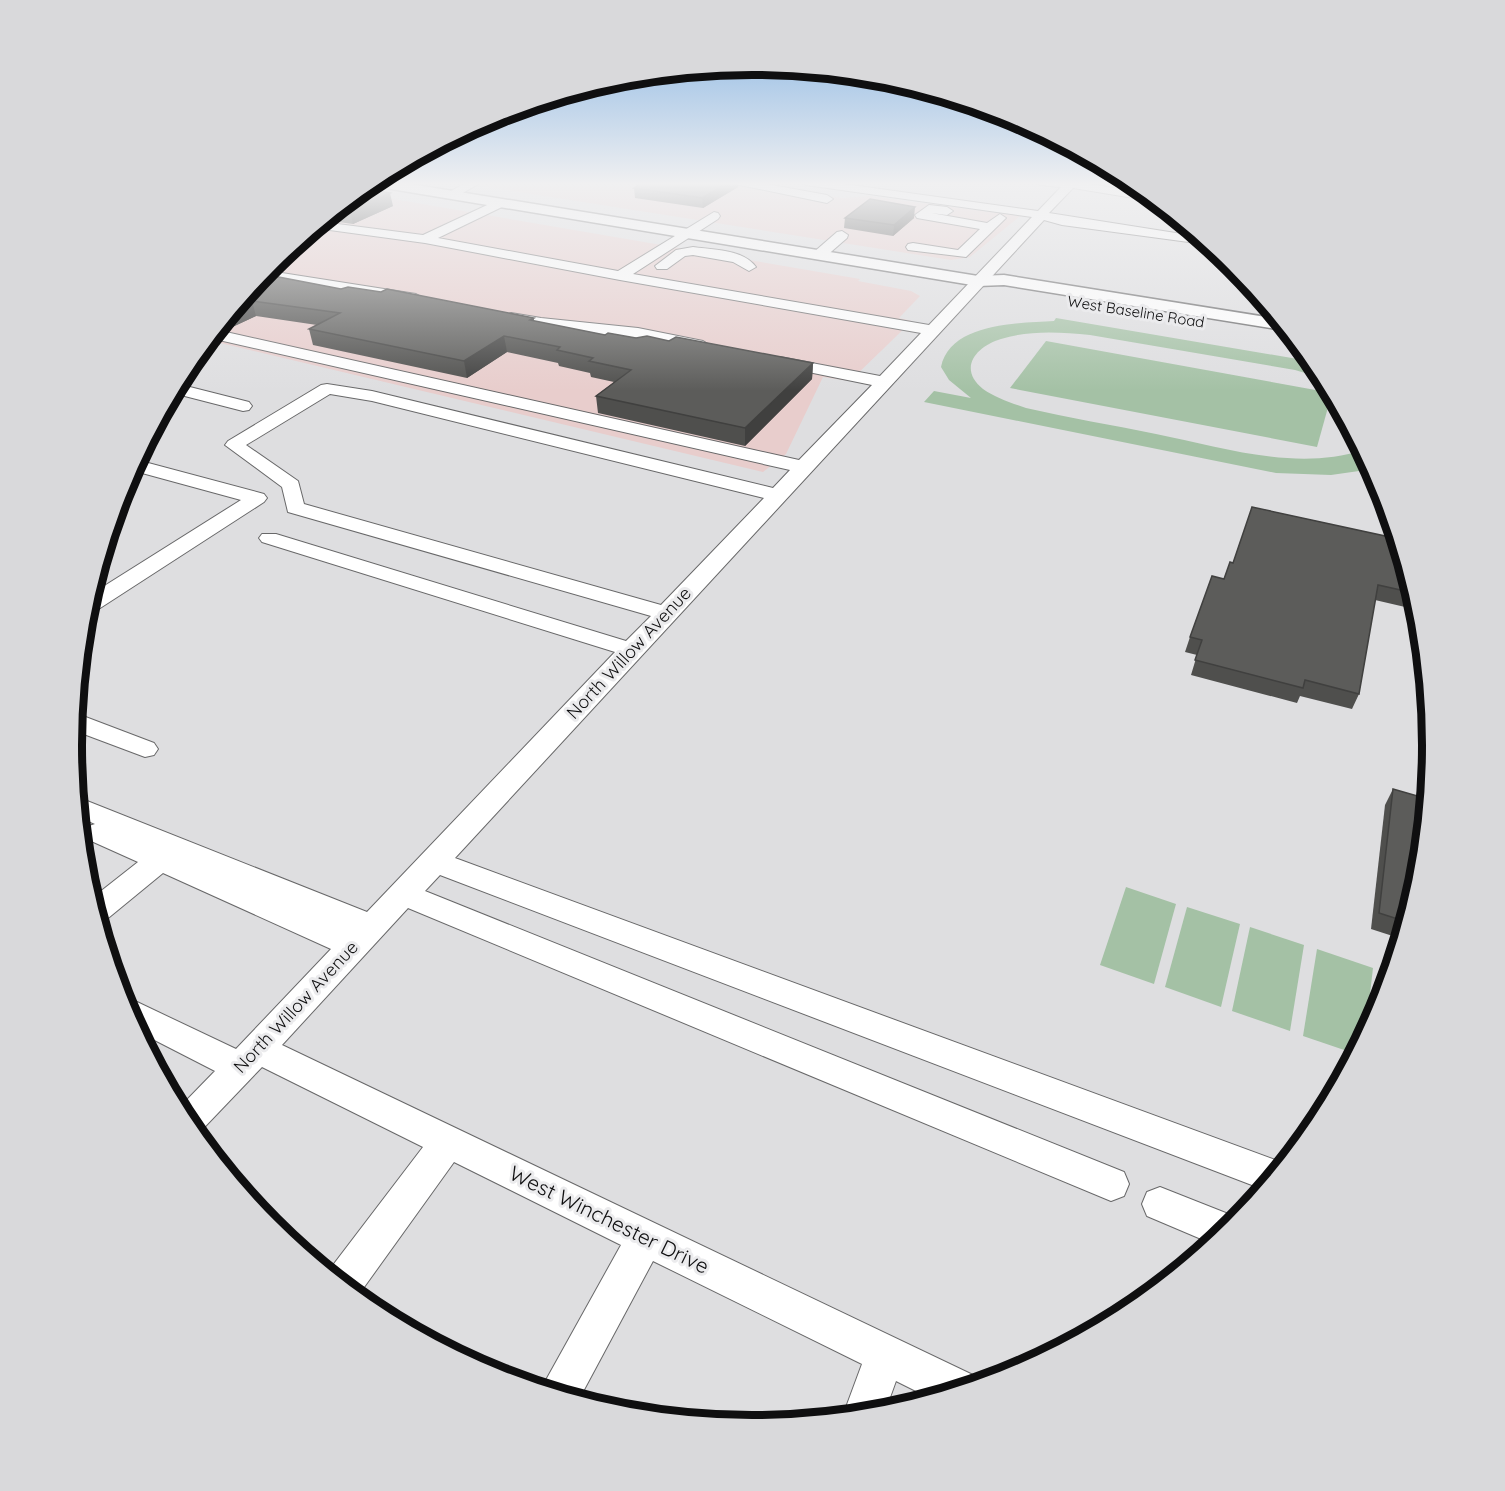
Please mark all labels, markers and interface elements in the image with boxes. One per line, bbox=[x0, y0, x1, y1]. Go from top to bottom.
street label: West Baseline Road bbox=[1066, 291, 1206, 332]
street label: North Willow Avenue bbox=[561, 582, 696, 724]
street label: North Willow Avenue bbox=[228, 936, 363, 1078]
street label: West Winchester Drive bbox=[505, 1159, 714, 1279]

